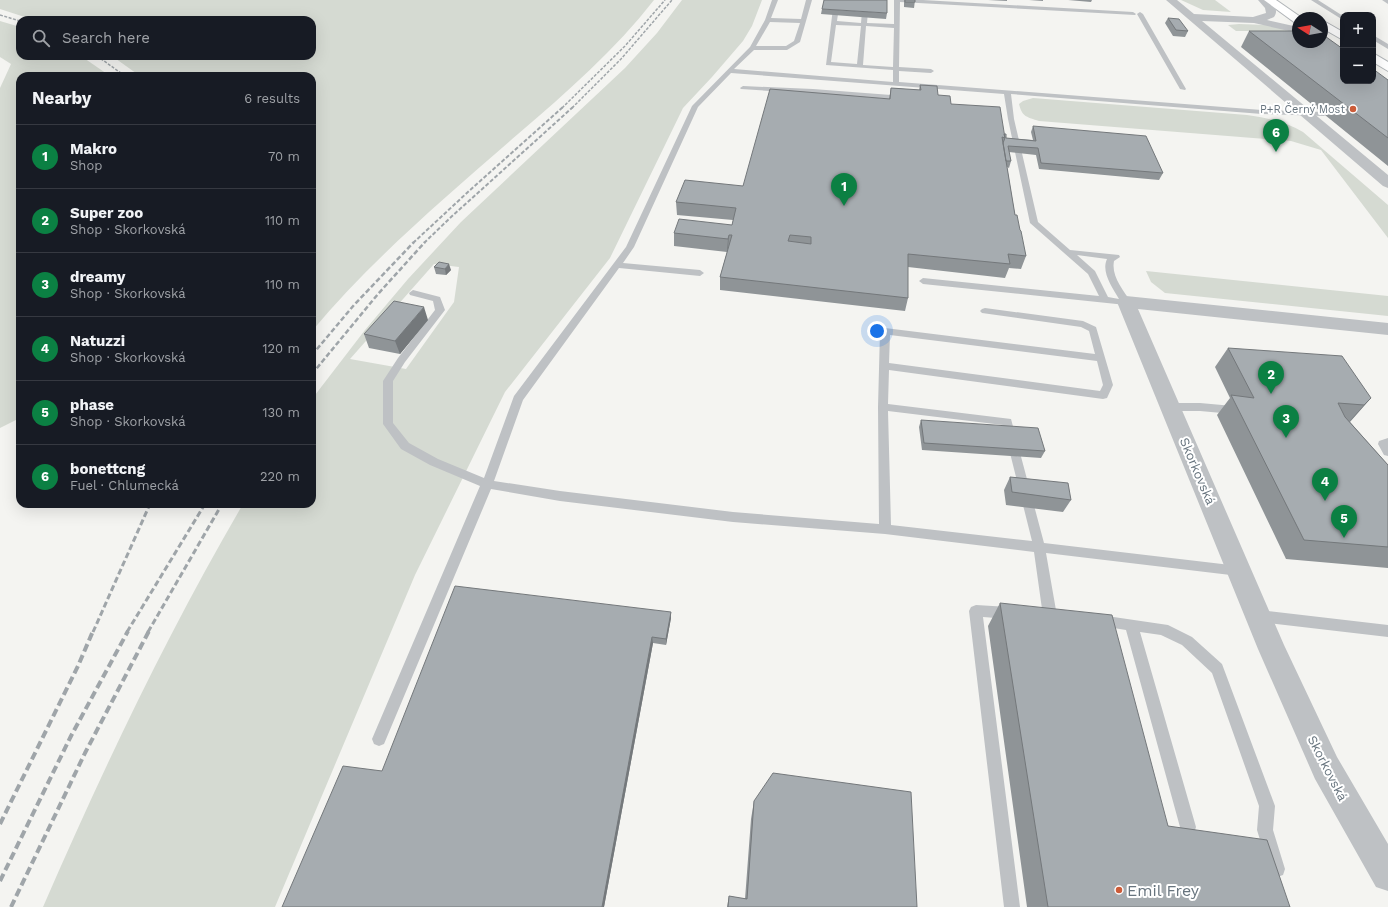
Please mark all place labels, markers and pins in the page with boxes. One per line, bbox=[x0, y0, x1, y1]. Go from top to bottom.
place label: P+R Černý Most bbox=[1260, 102, 1345, 116]
marker: P+R Černý Most bbox=[1348, 104, 1358, 114]
pin: 6 bbox=[1263, 119, 1289, 152]
pin: 1 bbox=[831, 173, 857, 206]
pin: 2 bbox=[1258, 361, 1284, 394]
pin: 3 bbox=[1273, 405, 1299, 438]
pin: 4 bbox=[1312, 468, 1338, 501]
pin: 5 bbox=[1331, 505, 1357, 538]
place label: Emil Frey bbox=[1127, 881, 1200, 900]
marker: Emil Frey bbox=[1114, 885, 1124, 895]

